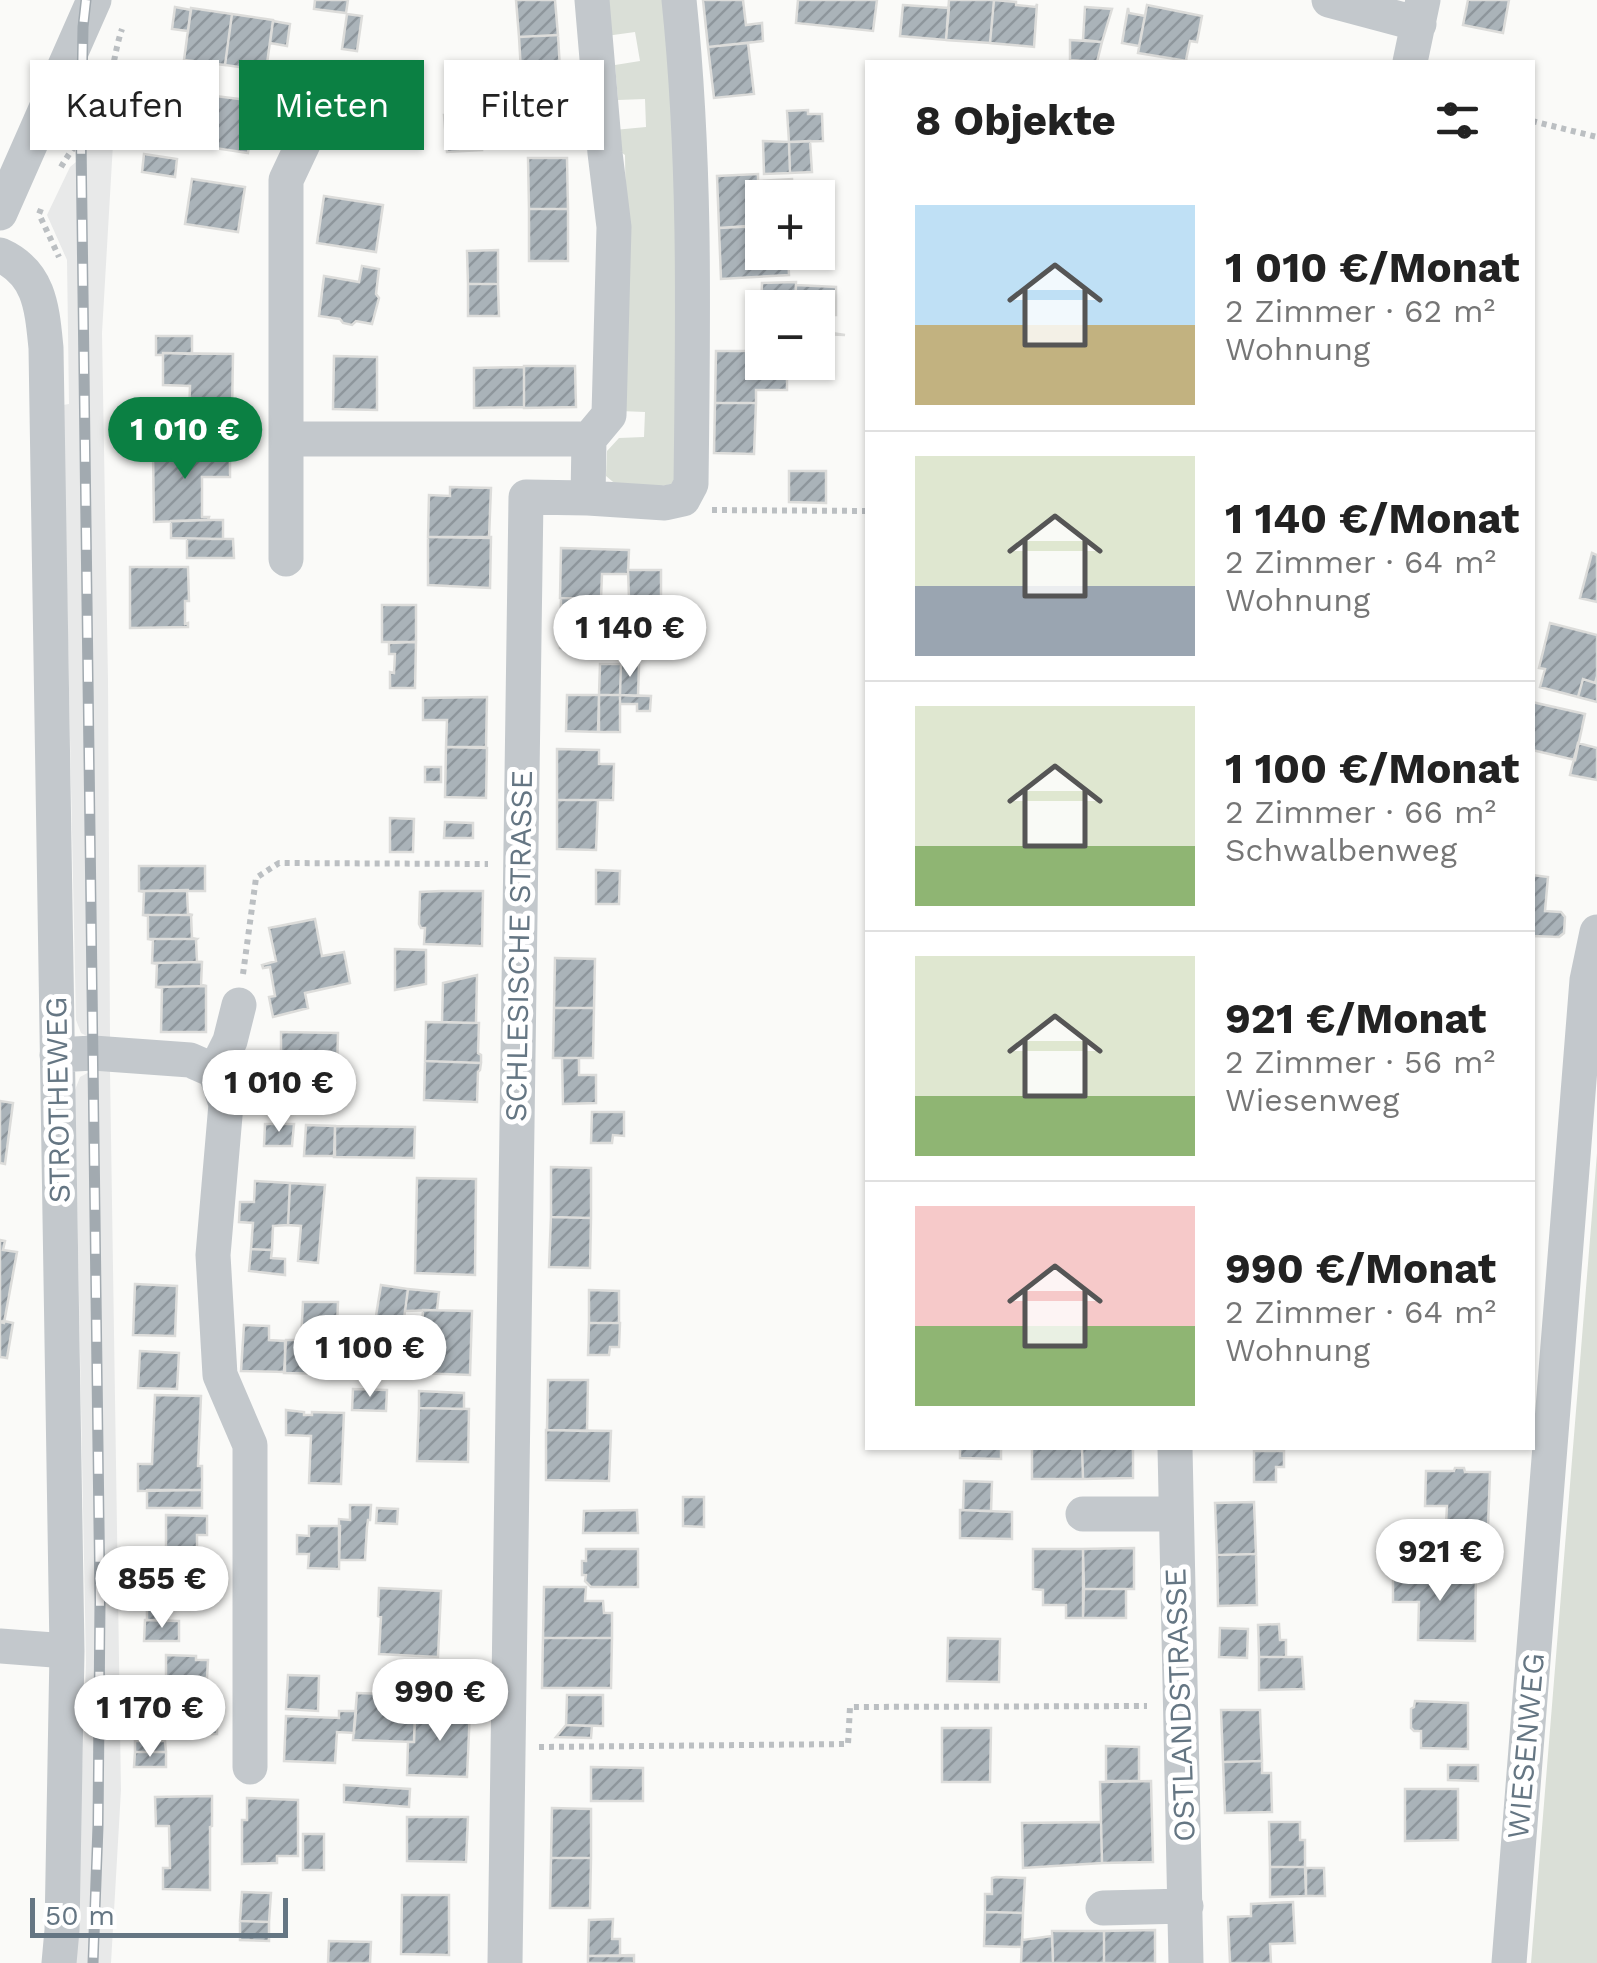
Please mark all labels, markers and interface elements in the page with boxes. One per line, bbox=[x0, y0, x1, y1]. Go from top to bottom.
chip: Kaufen bbox=[30, 60, 219, 150]
chip: Mieten bbox=[239, 60, 424, 150]
chip: Filter bbox=[444, 60, 604, 150]
icon: filters bbox=[1430, 93, 1485, 148]
text: 8 Objekte bbox=[915, 96, 1116, 145]
map controls bbox=[745, 180, 835, 380]
button: + bbox=[745, 180, 835, 270]
text: 1 010 €/Monat bbox=[1225, 243, 1520, 292]
icon: home bbox=[995, 245, 1115, 365]
button: − bbox=[745, 290, 835, 380]
text: 2 Zimmer · 62 m² bbox=[1225, 292, 1495, 330]
text: Wohnung bbox=[1225, 330, 1370, 368]
pin: 1 010 € bbox=[93, 397, 277, 482]
text: 1 010 € bbox=[130, 410, 240, 448]
text: 1 140 €/Monat bbox=[1225, 494, 1519, 543]
icon: home bbox=[995, 496, 1115, 616]
text: 2 Zimmer · 64 m² bbox=[1225, 543, 1496, 581]
text: Wohnung bbox=[1225, 581, 1370, 619]
pin: 1 140 € bbox=[538, 595, 722, 680]
text: 1 140 € bbox=[575, 608, 685, 646]
text: 1 100 €/Monat bbox=[1225, 744, 1519, 793]
icon: home bbox=[995, 746, 1115, 866]
street label: SCHLESISCHE STRASSE bbox=[498, 770, 539, 1122]
text: 2 Zimmer · 66 m² bbox=[1225, 793, 1496, 831]
text: Schwalbenweg bbox=[1225, 831, 1457, 869]
text: 921 €/Monat bbox=[1225, 994, 1486, 1043]
street label: STROTHEWEG bbox=[38, 996, 77, 1204]
icon: home bbox=[995, 996, 1115, 1116]
text: 2 Zimmer · 56 m² bbox=[1225, 1043, 1495, 1081]
pin: 1 010 € bbox=[187, 1050, 371, 1135]
text: 1 010 € bbox=[224, 1063, 334, 1101]
text: Wiesenweg bbox=[1225, 1081, 1399, 1119]
text: 990 €/Monat bbox=[1225, 1244, 1496, 1293]
icon: home bbox=[995, 1246, 1115, 1366]
text: 2 Zimmer · 64 m² bbox=[1225, 1293, 1496, 1331]
pin: 1 100 € bbox=[278, 1315, 462, 1400]
text: 1 100 € bbox=[315, 1328, 425, 1366]
text: Wohnung bbox=[1225, 1331, 1370, 1369]
pin: 921 € bbox=[1370, 1519, 1510, 1604]
text: 921 € bbox=[1398, 1532, 1482, 1570]
pin: 855 € bbox=[92, 1546, 232, 1631]
text: 855 € bbox=[118, 1559, 207, 1597]
street label: OSTLANDSTRASSE bbox=[1157, 1568, 1202, 1842]
street label: WIESENWEG bbox=[1500, 1652, 1551, 1840]
pin: 990 € bbox=[370, 1659, 510, 1744]
text: 990 € bbox=[394, 1672, 486, 1710]
pin: 1 170 € bbox=[58, 1675, 242, 1760]
text: 1 170 € bbox=[96, 1688, 204, 1726]
scale bar bbox=[30, 1893, 288, 1938]
text: 50 m bbox=[45, 1899, 115, 1932]

